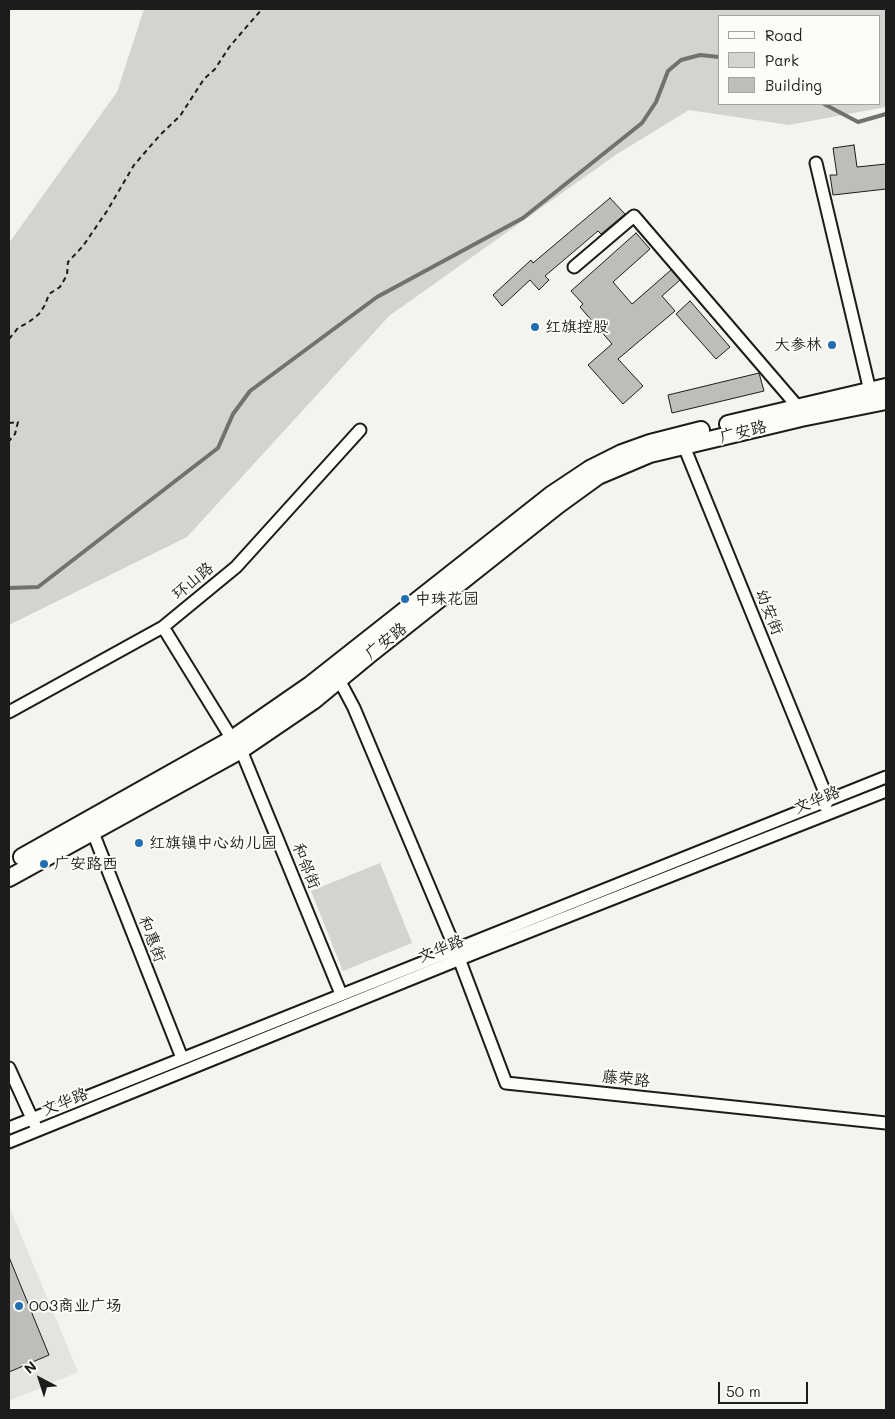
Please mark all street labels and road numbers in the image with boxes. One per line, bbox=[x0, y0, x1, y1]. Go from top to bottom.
street label: 广安路 bbox=[717, 417, 769, 447]
street label: 环山路 bbox=[168, 558, 218, 604]
street label: 幼安街 bbox=[751, 586, 787, 638]
street label: 广安路 bbox=[361, 619, 411, 663]
street label: 文华路 bbox=[791, 782, 843, 818]
street label: 和邻街 bbox=[288, 840, 324, 892]
street label: 和惠街 bbox=[134, 913, 170, 965]
street label: 文华路 bbox=[415, 931, 467, 967]
street label: 藤荣路 bbox=[601, 1067, 651, 1091]
street label: 文华路 bbox=[39, 1084, 91, 1120]

